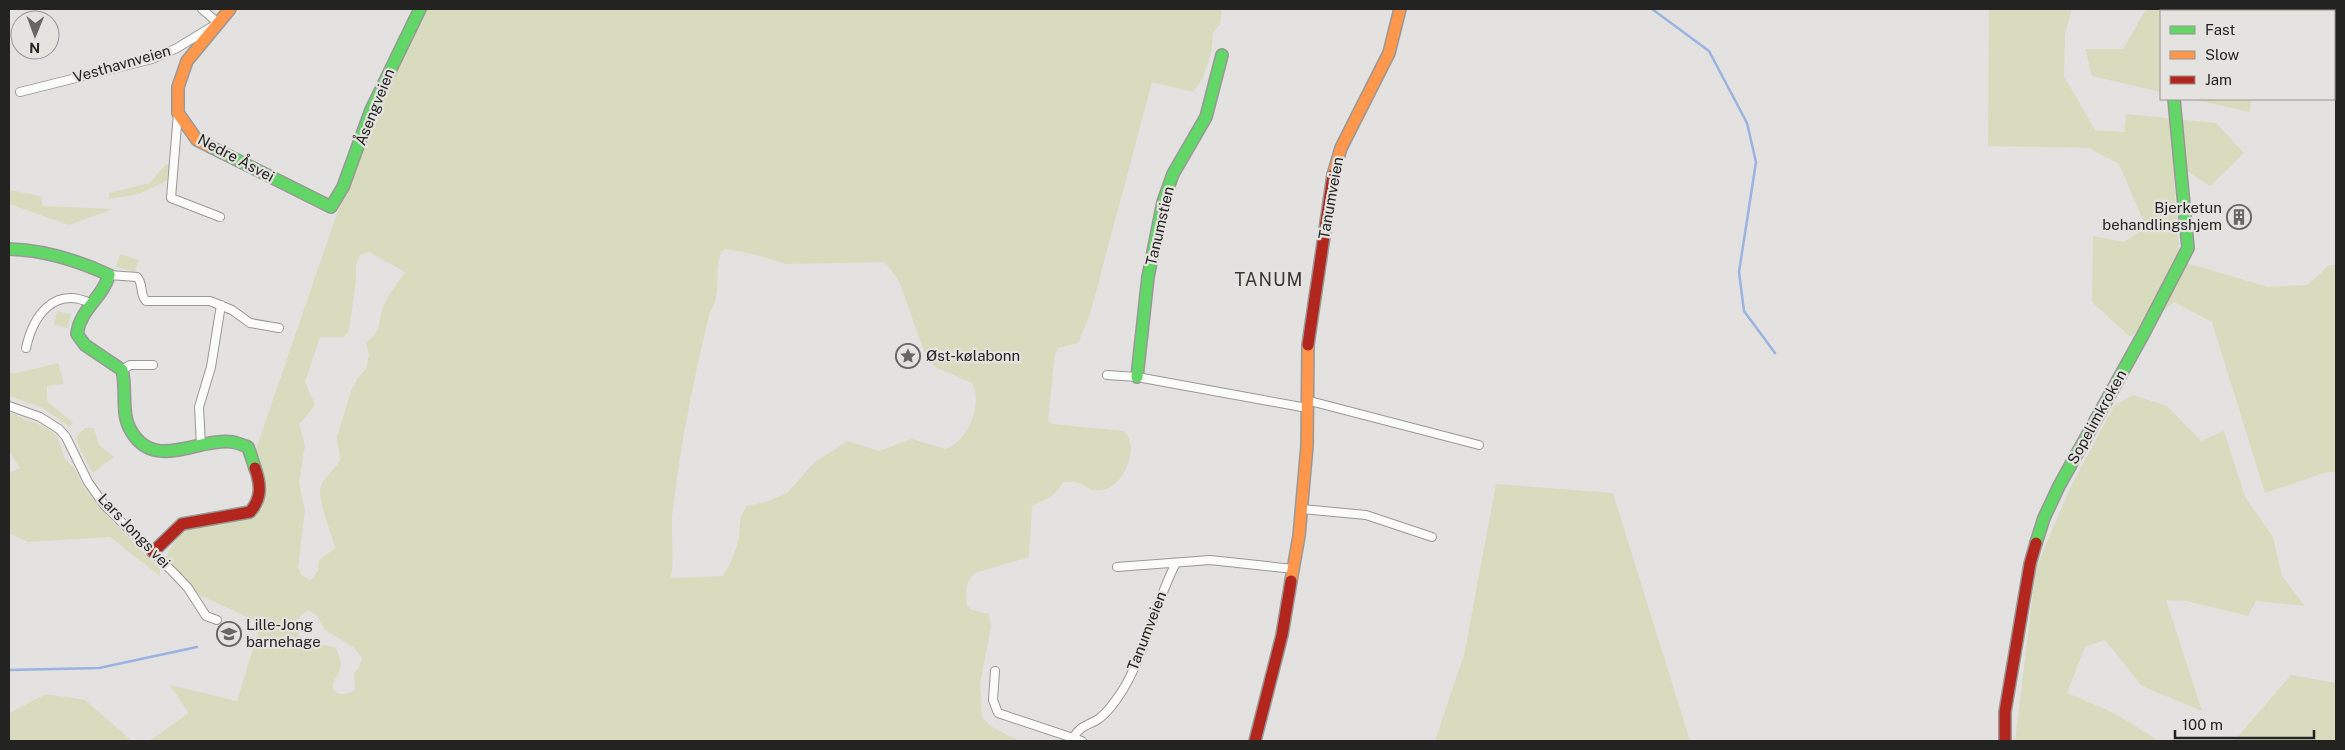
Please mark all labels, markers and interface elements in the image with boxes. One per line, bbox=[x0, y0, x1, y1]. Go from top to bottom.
north arrow bbox=[10, 10, 60, 60]
legend bbox=[2160, 10, 2335, 100]
text: Fast bbox=[2205, 21, 2235, 38]
text: N bbox=[29, 40, 40, 56]
street label: Vesthavnveien bbox=[71, 41, 173, 86]
text: Slow bbox=[2205, 46, 2240, 63]
street label: Åsengveien bbox=[351, 66, 398, 148]
text: Jam bbox=[2205, 71, 2232, 88]
street label: Nedre Åsvei bbox=[195, 129, 278, 185]
street label: Tanumveien bbox=[1315, 155, 1346, 240]
street label: Tanumstien bbox=[1142, 185, 1177, 267]
place label: Bjerketun behandlingshjem bbox=[2102, 199, 2222, 233]
building icon: Bjerketun behandlingshjem bbox=[2226, 204, 2252, 230]
district label: TANUM bbox=[1235, 269, 1303, 290]
place icon: Øst-kølabonn bbox=[895, 343, 921, 369]
place label: Øst-kølabonn bbox=[926, 347, 1020, 364]
street label: Sopelimkroken bbox=[2064, 367, 2129, 467]
street label: Lars Jongs vei bbox=[95, 490, 174, 571]
street label: Tanumveien bbox=[1124, 589, 1169, 673]
place label: Lille-Jong barnehage bbox=[246, 616, 321, 650]
school or university icon: Lille-Jong barnehage bbox=[216, 621, 242, 647]
scale bar bbox=[2175, 708, 2314, 740]
text: 100 m bbox=[2182, 716, 2223, 733]

